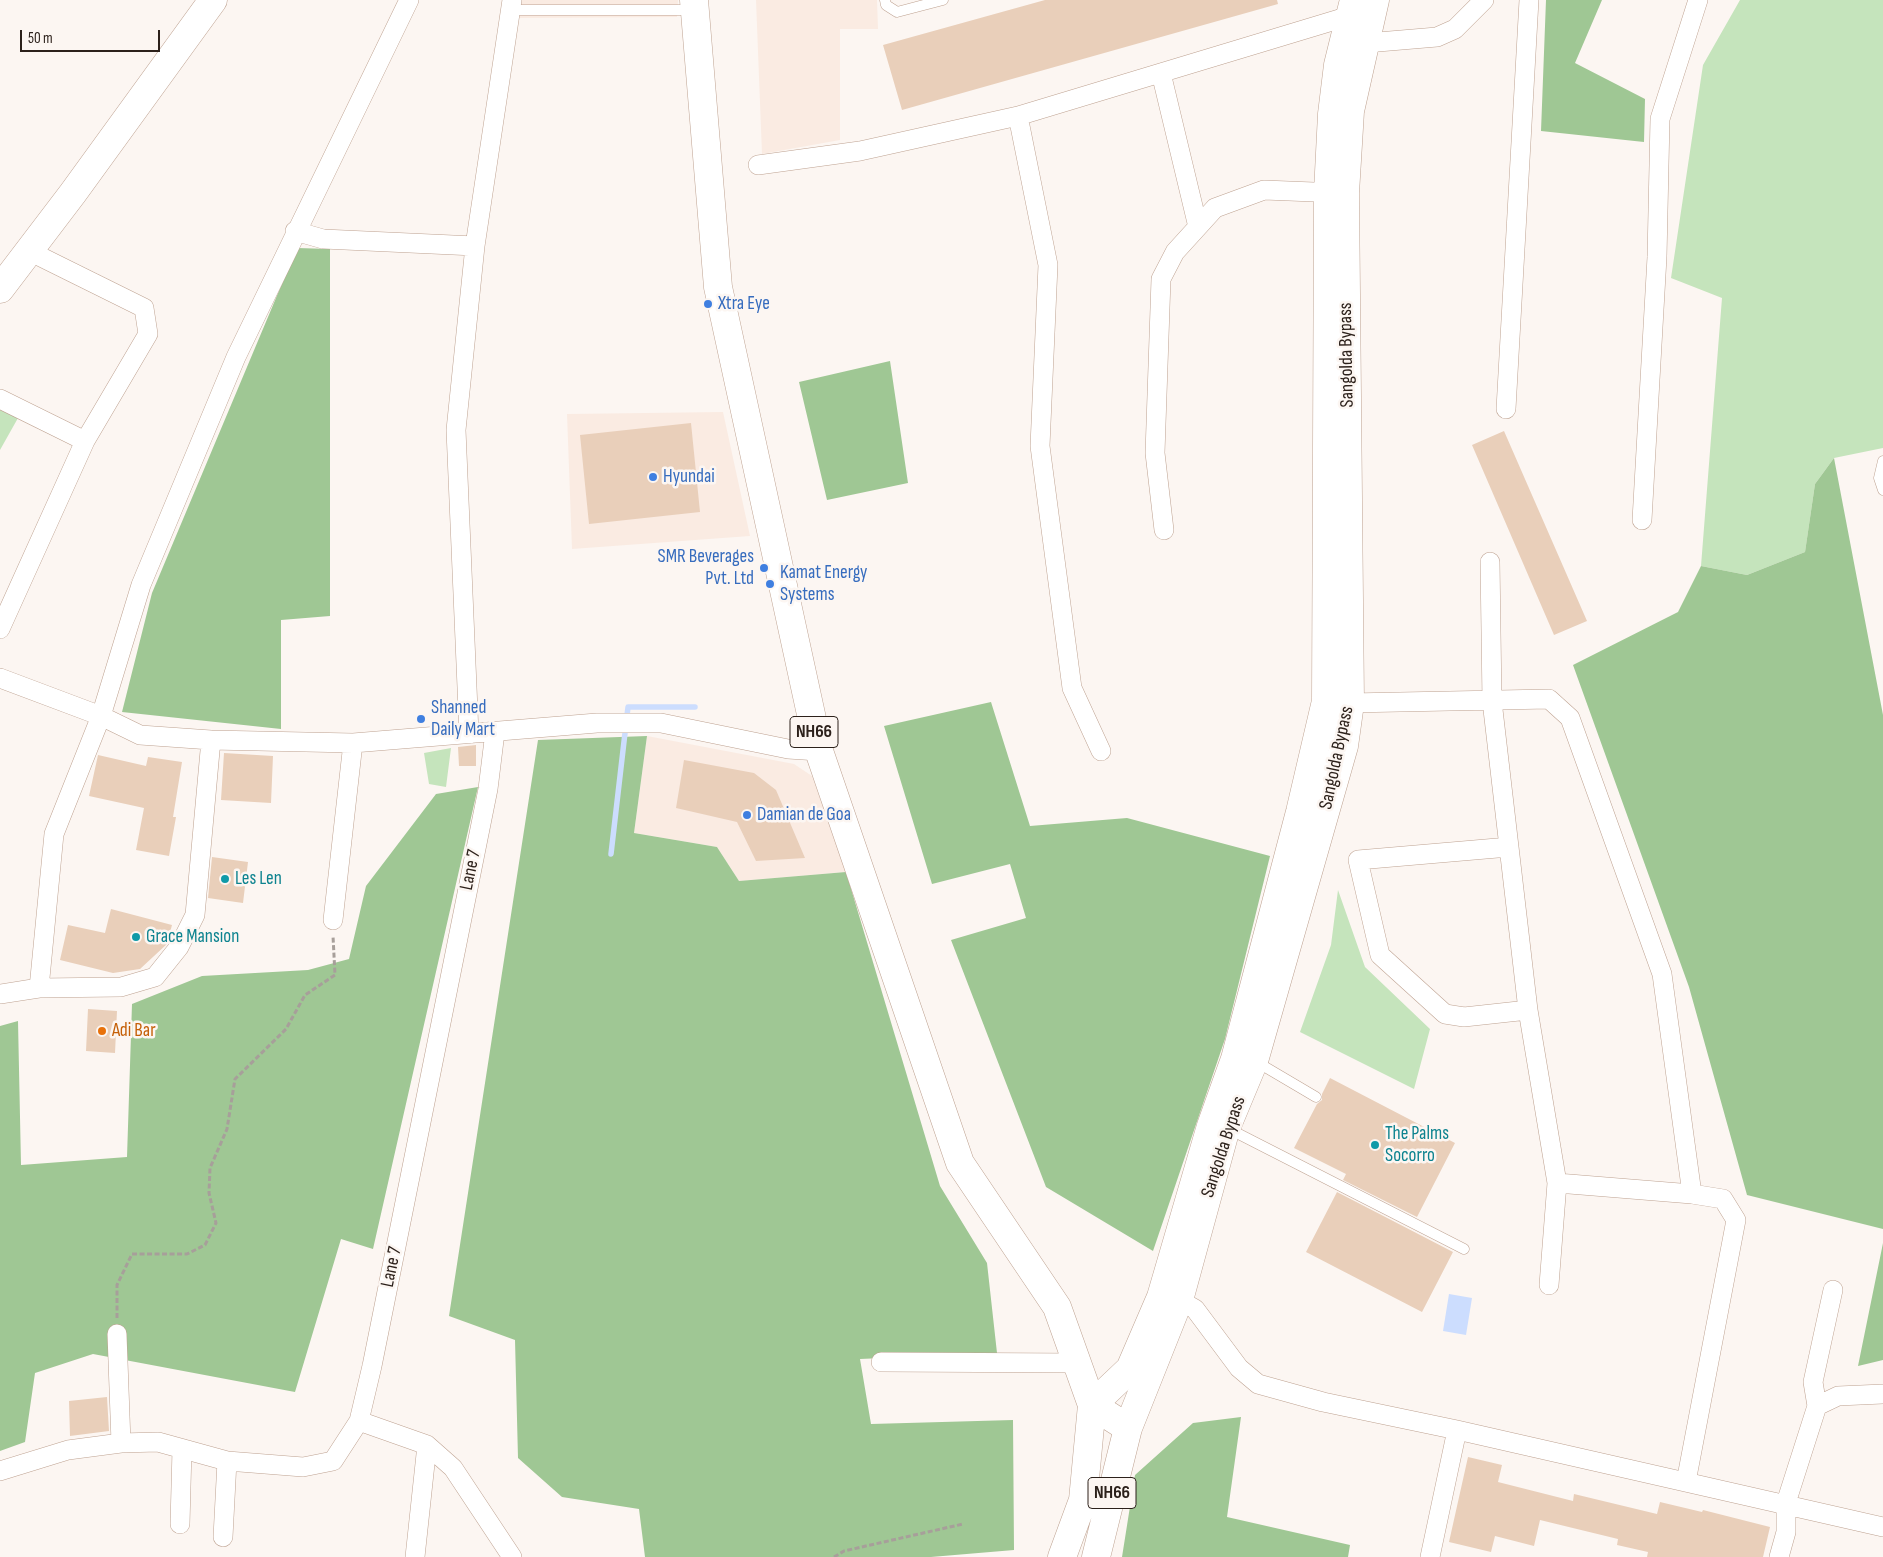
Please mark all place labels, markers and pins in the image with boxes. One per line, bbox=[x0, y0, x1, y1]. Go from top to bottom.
place label: Xtra Eye bbox=[718, 293, 770, 315]
marker: Xtra Eye bbox=[702, 298, 714, 310]
place label: Hyundai bbox=[663, 466, 715, 488]
marker: Hyundai bbox=[647, 471, 659, 483]
place label: SMR Beverages Pvt. Ltd bbox=[658, 546, 754, 590]
marker: SMR Beverages Pvt. Ltd bbox=[758, 562, 770, 574]
place label: Kamat Energy Systems bbox=[780, 562, 867, 606]
marker: Kamat Energy Systems bbox=[764, 578, 776, 590]
place label: Shanned Daily Mart bbox=[431, 697, 495, 741]
marker: Shanned Daily Mart bbox=[415, 713, 427, 725]
place label: Damian de Goa bbox=[757, 804, 851, 826]
marker: Damian de Goa bbox=[741, 809, 753, 821]
place label: Les Len bbox=[235, 868, 282, 890]
marker: Les Len bbox=[219, 873, 231, 885]
place label: Grace Mansion bbox=[146, 926, 239, 948]
marker: Grace Mansion bbox=[130, 931, 142, 943]
place label: Adi Bar bbox=[112, 1020, 156, 1042]
marker: Adi Bar bbox=[96, 1025, 108, 1037]
place label: The Palms Socorro bbox=[1385, 1123, 1449, 1167]
marker: The Palms Socorro bbox=[1369, 1139, 1381, 1151]

